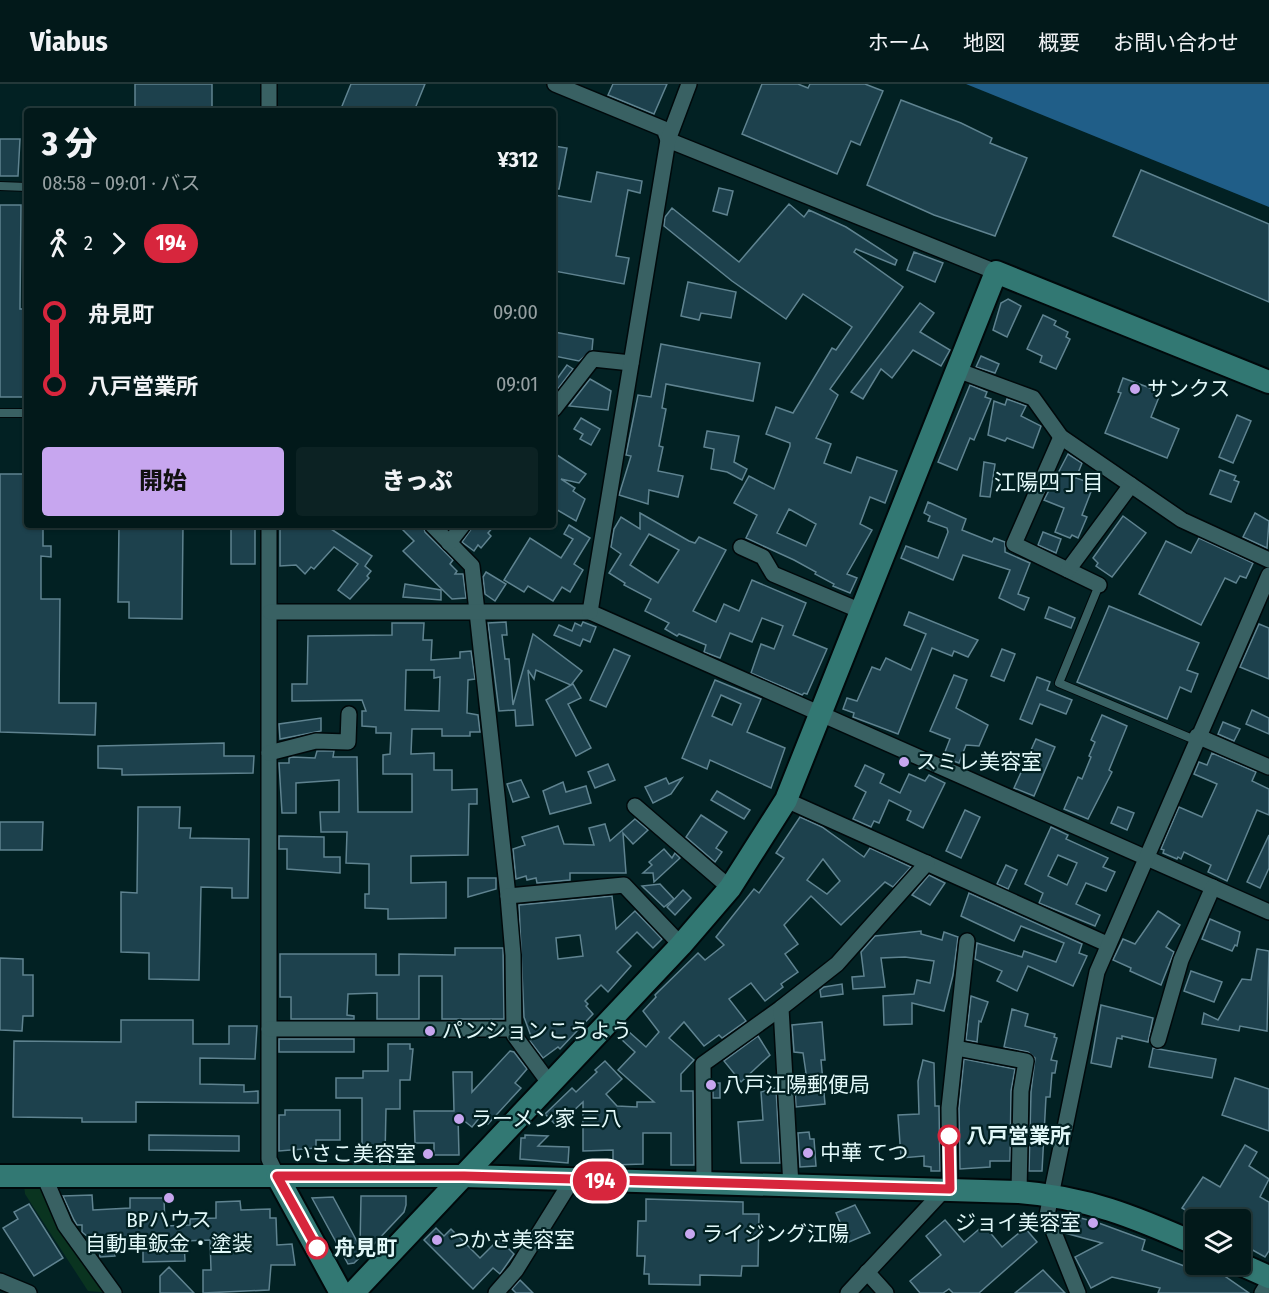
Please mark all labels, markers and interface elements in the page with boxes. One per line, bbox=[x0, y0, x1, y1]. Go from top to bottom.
text: Viabus bbox=[30, 25, 108, 58]
text: ホーム bbox=[868, 30, 930, 56]
text: 地図 bbox=[963, 30, 1005, 56]
text: 概要 bbox=[1038, 30, 1080, 56]
text: お問い合わせ bbox=[1113, 30, 1239, 56]
text: 3 分 bbox=[42, 124, 97, 164]
text: ¥312 bbox=[497, 146, 538, 173]
text: 08:58 – 09:01 · バス bbox=[42, 171, 200, 195]
icon: walk bbox=[42, 227, 75, 260]
icon: forward bbox=[102, 227, 135, 260]
text: 194 bbox=[156, 230, 186, 256]
text: 2 bbox=[84, 231, 93, 255]
text: 09:00 bbox=[493, 300, 538, 324]
text: 舟見町 bbox=[88, 301, 154, 328]
text: 09:01 bbox=[496, 372, 538, 396]
text: 八戸営業所 bbox=[88, 373, 198, 400]
place label: サンクス bbox=[1147, 376, 1230, 402]
marker: サンクス bbox=[1128, 382, 1142, 396]
button: 開始 bbox=[42, 447, 284, 516]
button: きっぷ bbox=[296, 447, 538, 516]
district label: 江陽四丁目 bbox=[994, 469, 1104, 496]
place label: スミレ美容室 bbox=[916, 749, 1042, 775]
marker: スミレ美容室 bbox=[897, 755, 911, 769]
place label: パンションこうよう bbox=[442, 1018, 632, 1044]
marker: パンションこうよう bbox=[423, 1024, 437, 1038]
place label: 八戸江陽郵便局 bbox=[723, 1072, 870, 1098]
marker: 八戸江陽郵便局 bbox=[704, 1078, 718, 1092]
place label: ラーメン家 三八 bbox=[471, 1106, 622, 1132]
marker: ラーメン家 三八 bbox=[452, 1112, 466, 1126]
place label: 八戸営業所 bbox=[966, 1123, 1071, 1149]
marker: 八戸営業所 bbox=[938, 1125, 960, 1147]
place label: 中華 てつ bbox=[820, 1140, 909, 1166]
place label: いさこ美容室 bbox=[290, 1141, 416, 1167]
marker: 中華 てつ bbox=[801, 1146, 815, 1160]
marker: いさこ美容室 bbox=[421, 1147, 435, 1161]
line badge: 194 bbox=[566, 1162, 634, 1200]
text: 194 bbox=[585, 1168, 615, 1194]
marker: BPハウス 自動車鈑金・塗装 bbox=[162, 1191, 176, 1205]
place label: BPハウス 自動車鈑金・塗装 bbox=[85, 1207, 253, 1257]
map controls bbox=[1185, 1209, 1251, 1275]
button: layers bbox=[1185, 1209, 1251, 1275]
place label: ジョイ美容室 bbox=[955, 1210, 1081, 1236]
marker: ジョイ美容室 bbox=[1086, 1216, 1100, 1230]
place label: ライジング江陽 bbox=[702, 1221, 849, 1247]
place label: つかさ美容室 bbox=[449, 1227, 575, 1253]
marker: ライジング江陽 bbox=[683, 1227, 697, 1241]
marker: つかさ美容室 bbox=[430, 1233, 444, 1247]
place label: 舟見町 bbox=[334, 1235, 397, 1261]
marker: 舟見町 bbox=[306, 1237, 328, 1259]

